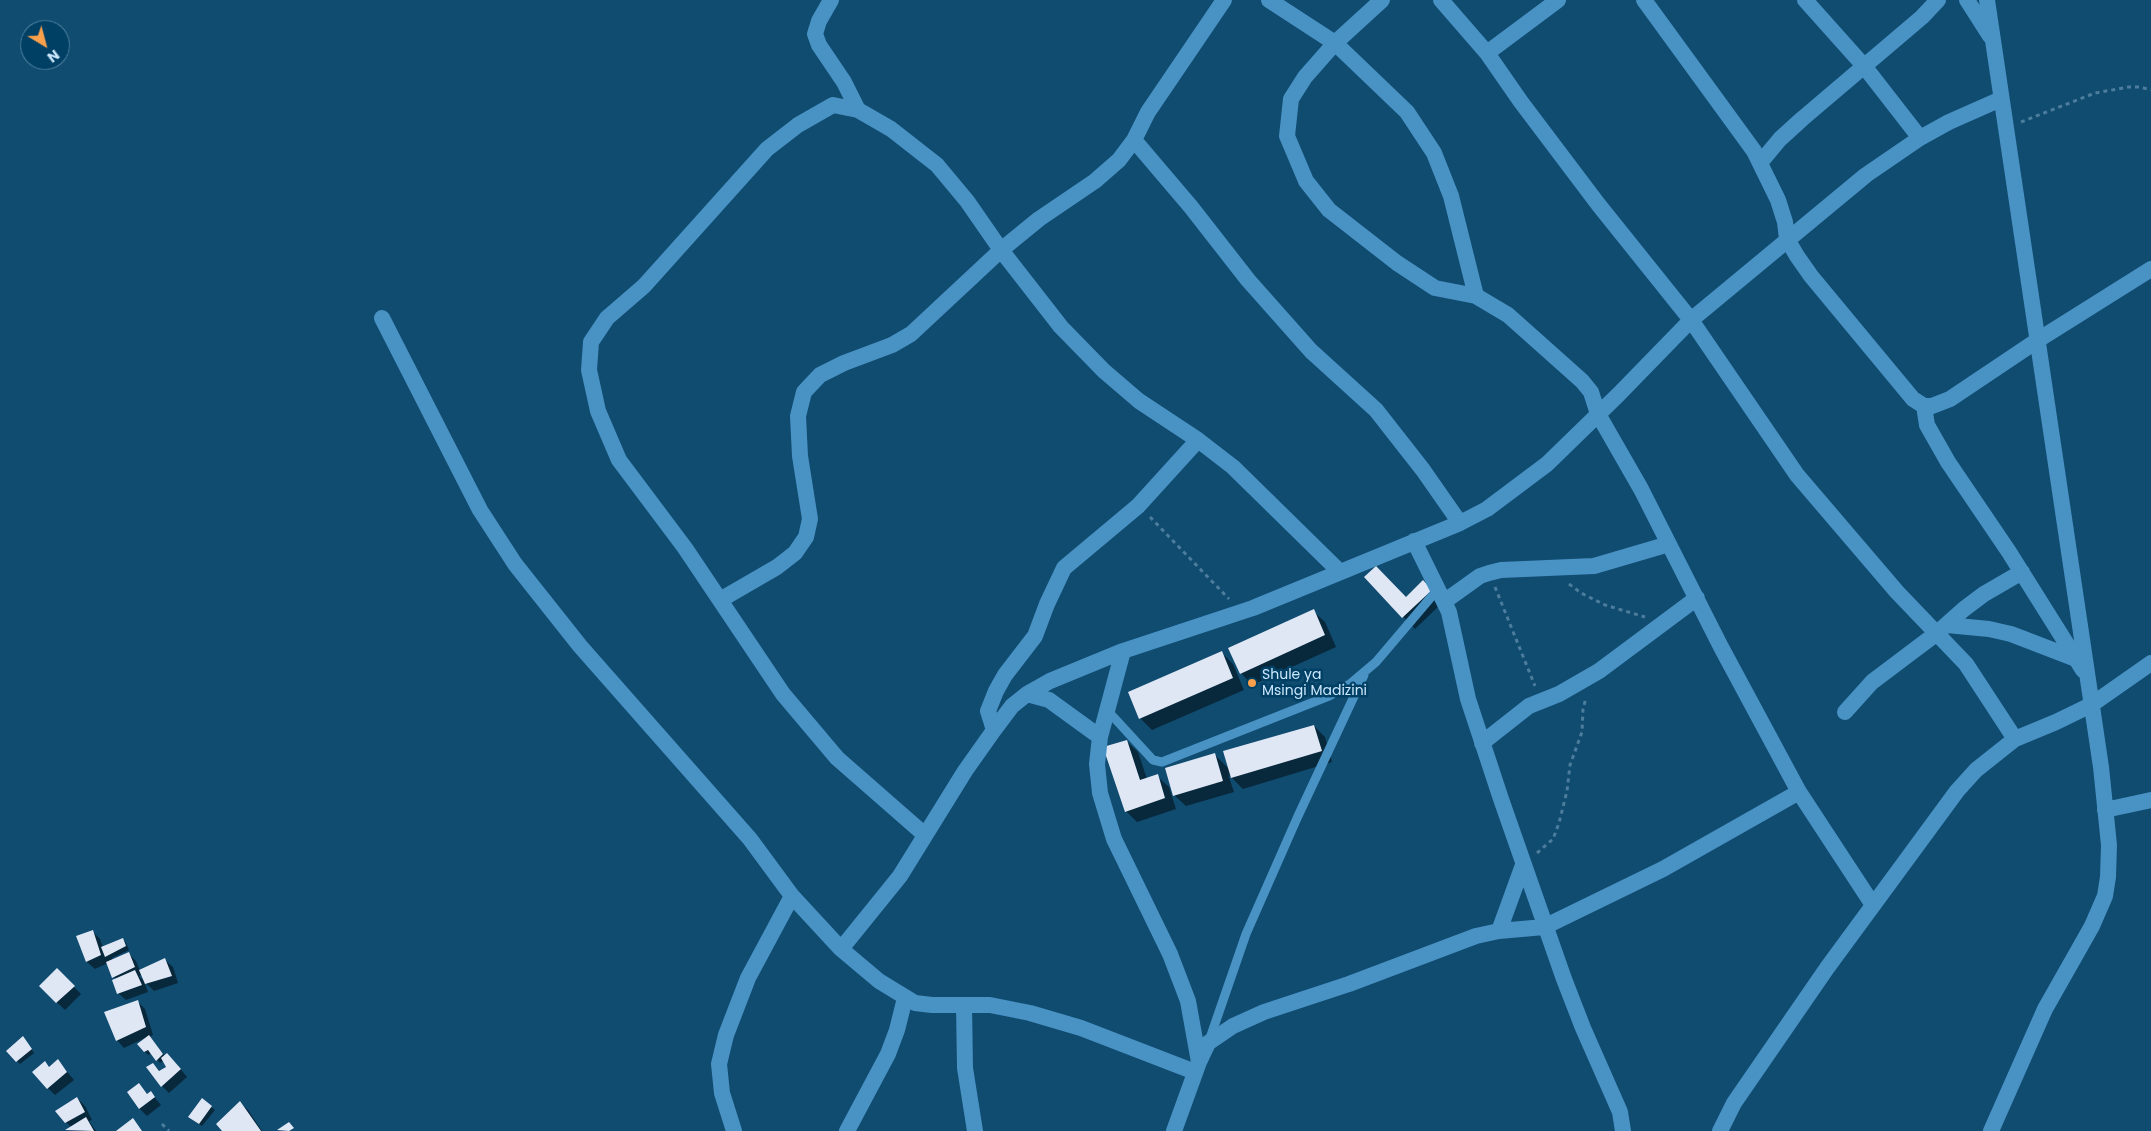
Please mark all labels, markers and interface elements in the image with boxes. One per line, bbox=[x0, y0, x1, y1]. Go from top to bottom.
north arrow bbox=[20, 20, 70, 70]
text: N bbox=[43, 45, 64, 67]
place label: Shule ya Msingi Madizini bbox=[1262, 667, 1367, 700]
marker: Shule ya Msingi Madizini bbox=[1246, 677, 1258, 689]

